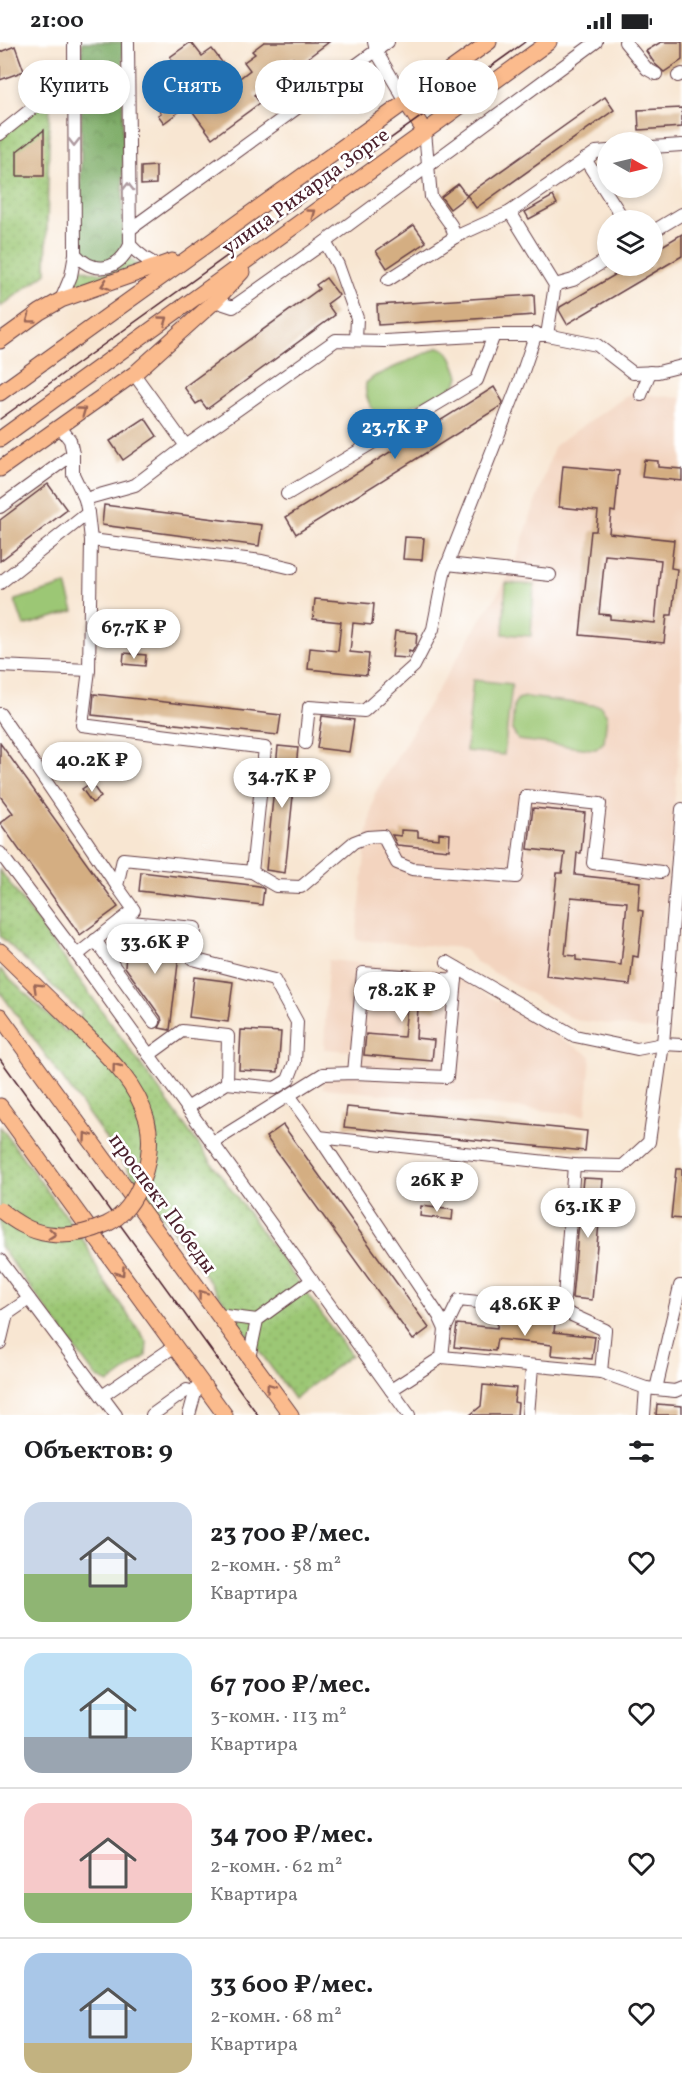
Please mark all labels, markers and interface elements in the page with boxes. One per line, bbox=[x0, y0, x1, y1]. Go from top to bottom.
text: 21:00 bbox=[30, 6, 84, 37]
chip: Купить bbox=[18, 60, 130, 114]
chip: Снять bbox=[142, 60, 243, 114]
chip: Фильтры bbox=[255, 60, 385, 114]
chip: Новое bbox=[397, 60, 498, 114]
street label: улица Рихарда Зорге bbox=[216, 121, 396, 263]
north arrow bbox=[597, 132, 663, 198]
map controls bbox=[597, 132, 663, 276]
one-way arrow bbox=[68, 138, 80, 147]
one-way arrow bbox=[122, 182, 134, 191]
one-way arrow bbox=[306, 209, 317, 220]
button: layers bbox=[597, 210, 663, 276]
one-way arrow bbox=[100, 277, 111, 290]
one-way arrow bbox=[25, 312, 36, 323]
one-way arrow bbox=[157, 317, 168, 328]
one-way arrow bbox=[75, 407, 86, 418]
pin: 23.7K ₽ bbox=[340, 409, 450, 460]
text: 23.7K ₽ bbox=[361, 414, 429, 442]
pin: 67.7K ₽ bbox=[79, 609, 189, 660]
text: 67.7K ₽ bbox=[101, 614, 167, 642]
pin: 40.2K ₽ bbox=[37, 742, 147, 793]
text: 40.2K ₽ bbox=[56, 747, 128, 775]
pin: 34.7K ₽ bbox=[227, 758, 337, 809]
text: 34.7K ₽ bbox=[247, 763, 317, 791]
pin: 33.6K ₽ bbox=[100, 924, 210, 975]
text: 33.6K ₽ bbox=[120, 929, 190, 957]
pin: 78.2K ₽ bbox=[347, 972, 457, 1023]
text: 78.2K ₽ bbox=[368, 977, 436, 1005]
one-way arrow bbox=[33, 983, 43, 994]
one-way arrow bbox=[112, 1063, 123, 1074]
street label: проспект Победы bbox=[101, 1128, 223, 1280]
one-way arrow bbox=[84, 1132, 95, 1143]
pin: 26K ₽ bbox=[395, 1162, 479, 1213]
text: 26K ₽ bbox=[410, 1167, 464, 1195]
pin: 63.1K ₽ bbox=[533, 1188, 643, 1239]
text: 63.1K ₽ bbox=[555, 1193, 621, 1221]
one-way arrow bbox=[48, 1227, 57, 1240]
one-way arrow bbox=[114, 1265, 125, 1276]
pin: 48.6K ₽ bbox=[470, 1286, 580, 1337]
one-way arrow bbox=[198, 1290, 209, 1301]
text: 48.6K ₽ bbox=[489, 1291, 561, 1319]
one-way arrow bbox=[266, 1382, 277, 1393]
text: Объектов: 9 bbox=[24, 1433, 173, 1469]
icon: filters bbox=[625, 1435, 658, 1468]
text: 23 700 ₽/мес. bbox=[210, 1516, 371, 1552]
icon: home bbox=[72, 1526, 144, 1598]
icon: heart bbox=[625, 1546, 658, 1579]
text: 2-комн. · 58 m² bbox=[210, 1552, 341, 1580]
text: Квартира bbox=[210, 1580, 298, 1608]
text: 67 700 ₽/мес. bbox=[210, 1667, 371, 1703]
icon: home bbox=[72, 1677, 144, 1749]
icon: heart bbox=[625, 1697, 658, 1730]
text: 3-комн. · 113 m² bbox=[210, 1703, 347, 1731]
text: Квартира bbox=[210, 1731, 298, 1759]
text: 34 700 ₽/мес. bbox=[210, 1817, 373, 1853]
icon: home bbox=[72, 1827, 144, 1899]
icon: heart bbox=[625, 1847, 658, 1880]
text: 2-комн. · 62 m² bbox=[210, 1853, 342, 1881]
text: Квартира bbox=[210, 1881, 298, 1909]
text: 33 600 ₽/мес. bbox=[210, 1967, 373, 2003]
icon: home bbox=[72, 1977, 144, 2049]
icon: heart bbox=[625, 1997, 658, 2030]
text: 2-комн. · 68 m² bbox=[210, 2003, 342, 2031]
text: Квартира bbox=[210, 2031, 298, 2059]

